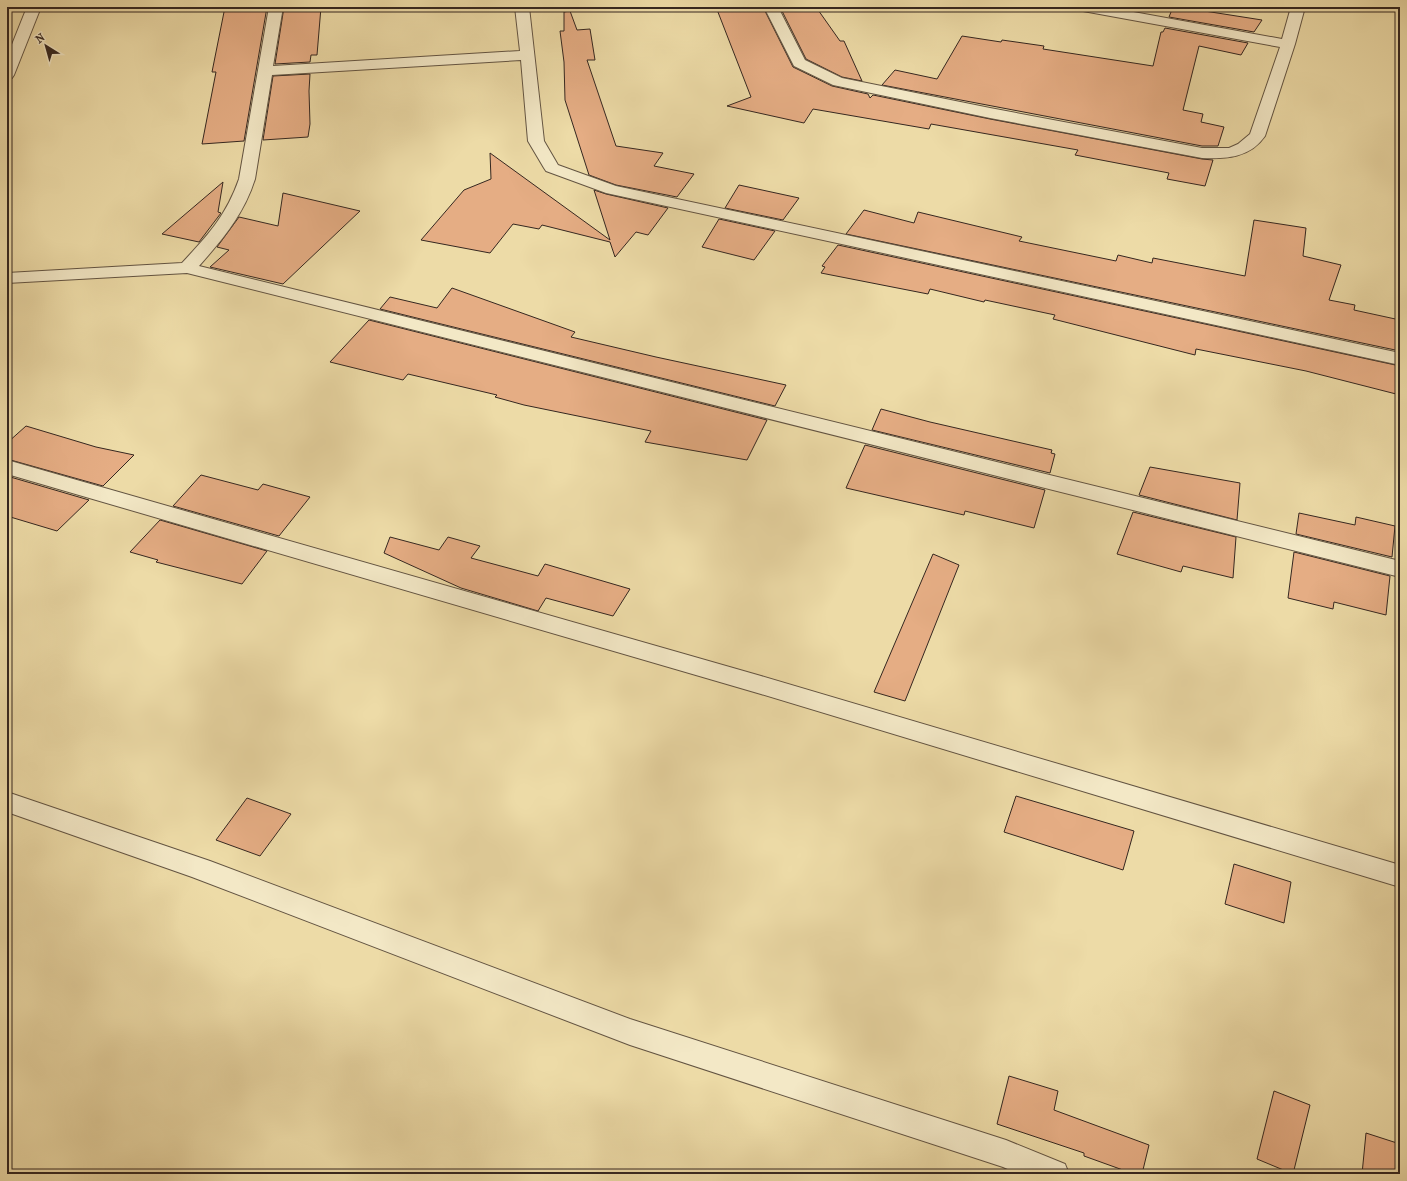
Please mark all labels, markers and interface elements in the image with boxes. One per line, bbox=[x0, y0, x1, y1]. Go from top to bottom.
north arrow bbox=[26, 26, 66, 66]
text: N bbox=[33, 30, 48, 46]

